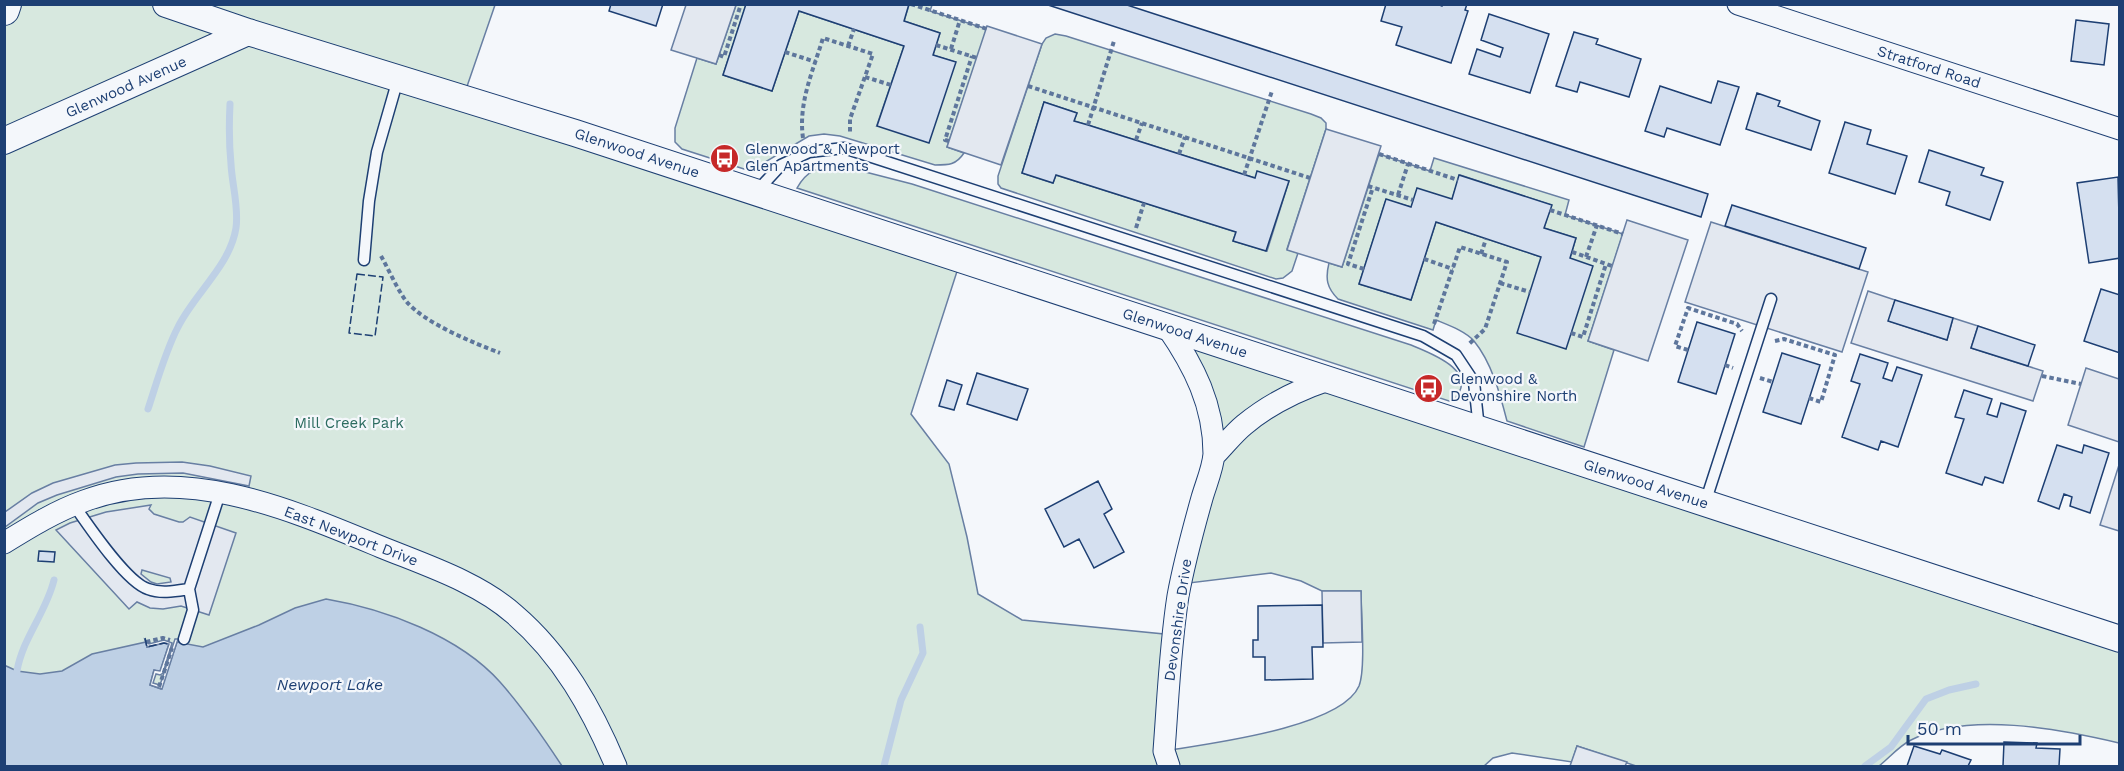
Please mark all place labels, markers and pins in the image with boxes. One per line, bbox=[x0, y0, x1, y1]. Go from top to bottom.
place label: Glenwood & Newport Glen Apartments bbox=[745, 140, 901, 175]
bus stop icon: Glenwood & Newport Glen Apartments bbox=[708, 142, 740, 174]
place label: Glenwood & Devonshire North bbox=[1450, 370, 1577, 405]
bus stop icon: Glenwood & Devonshire North bbox=[1413, 372, 1445, 404]

